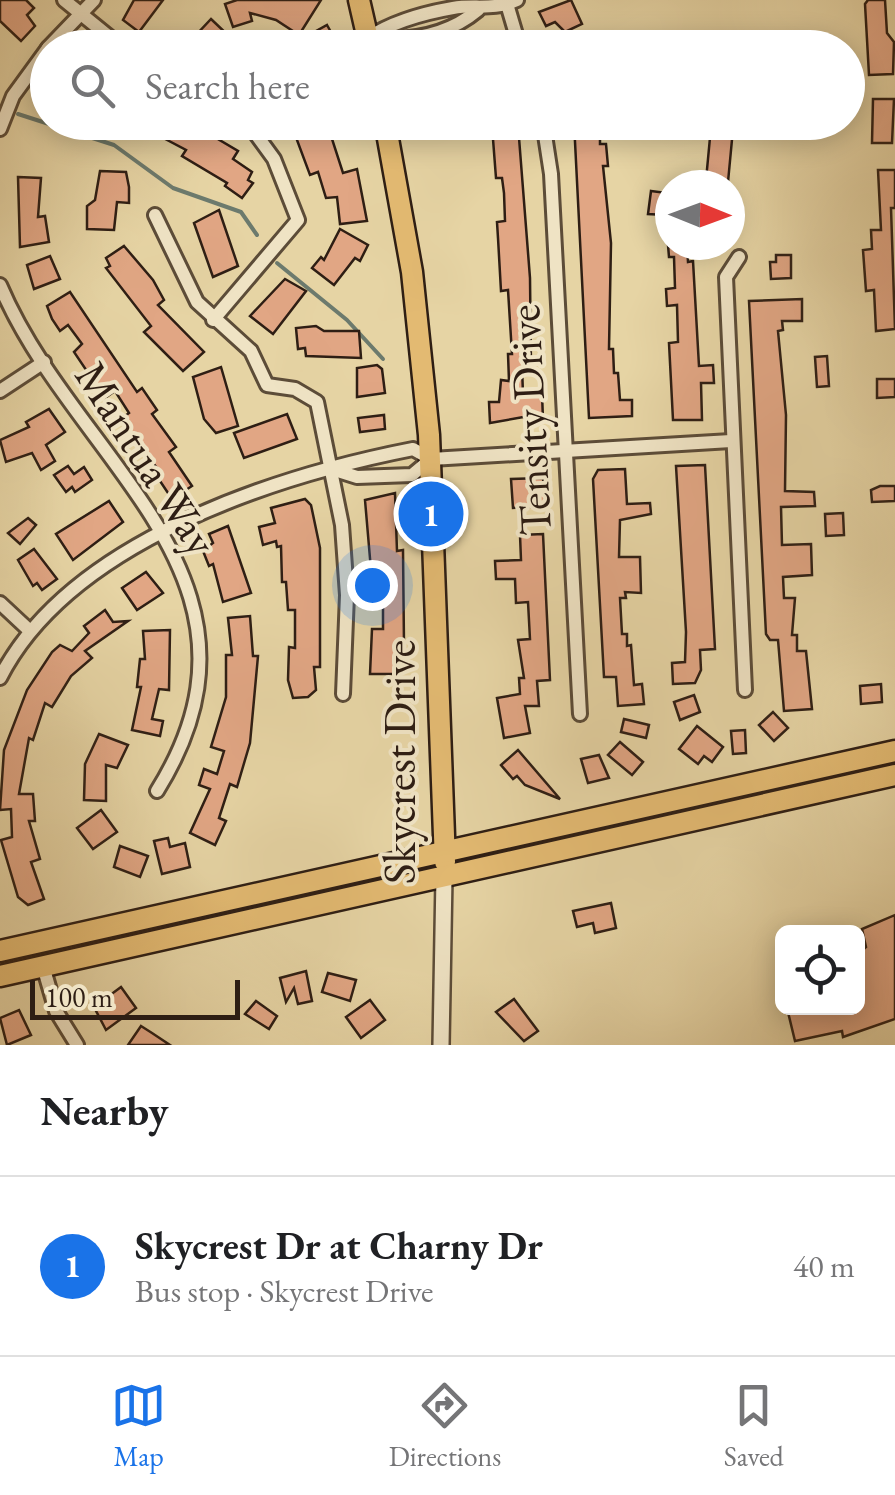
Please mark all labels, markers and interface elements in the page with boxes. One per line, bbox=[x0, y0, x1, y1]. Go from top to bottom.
search box bbox=[30, 30, 865, 140]
icon: search bbox=[65, 58, 120, 113]
text: Search here bbox=[145, 61, 310, 110]
north arrow bbox=[655, 170, 745, 260]
street label: Tensity Drive bbox=[494, 303, 564, 537]
street label: Mantua Way bbox=[63, 350, 231, 566]
pin: 1 bbox=[398, 476, 464, 552]
your location bbox=[347, 560, 398, 611]
street label: Skycrest Drive bbox=[370, 640, 428, 884]
map controls bbox=[775, 925, 865, 1015]
button: locate bbox=[775, 925, 865, 1015]
scale bar bbox=[30, 975, 240, 1020]
text: 100 m bbox=[45, 979, 113, 1015]
text: Nearby bbox=[40, 1083, 169, 1138]
text: Skycrest Dr at Charny Dr bbox=[135, 1221, 543, 1270]
text: 1 bbox=[64, 1245, 81, 1287]
text: 40 m bbox=[793, 1245, 855, 1287]
text: Bus stop · Skycrest Drive bbox=[135, 1270, 433, 1312]
tab: Map bbox=[111, 1378, 166, 1474]
tab: Directions bbox=[389, 1378, 501, 1474]
tab: Saved bbox=[724, 1378, 784, 1474]

